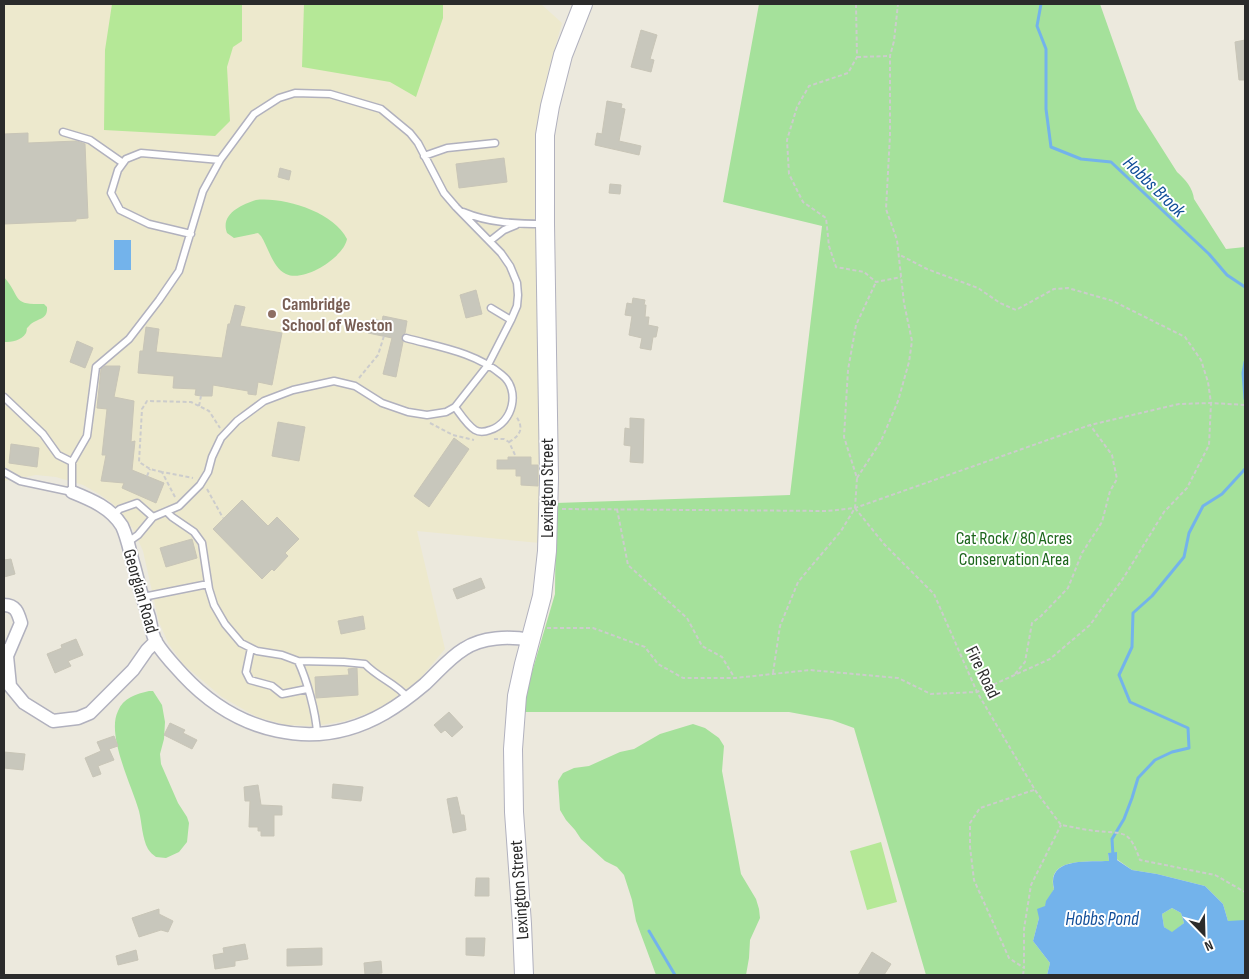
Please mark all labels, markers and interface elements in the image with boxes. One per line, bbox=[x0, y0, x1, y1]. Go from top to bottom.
water label: Hobbs Brook bbox=[1118, 152, 1191, 223]
place label: Cambridge School of Weston bbox=[282, 294, 393, 336]
marker: Cambridge School of Weston bbox=[266, 308, 278, 320]
street label: Lexington Street bbox=[537, 438, 558, 538]
park label: Cat Rock / 80 Acres Conservation Area bbox=[956, 528, 1072, 570]
street label: Georgian Road bbox=[119, 547, 163, 636]
street label: Fire Road bbox=[961, 643, 1004, 702]
street label: Lexington Street bbox=[506, 839, 533, 940]
water label: Hobbs Pond bbox=[1065, 908, 1140, 931]
north arrow bbox=[1179, 909, 1229, 959]
text: N bbox=[1202, 936, 1216, 955]

